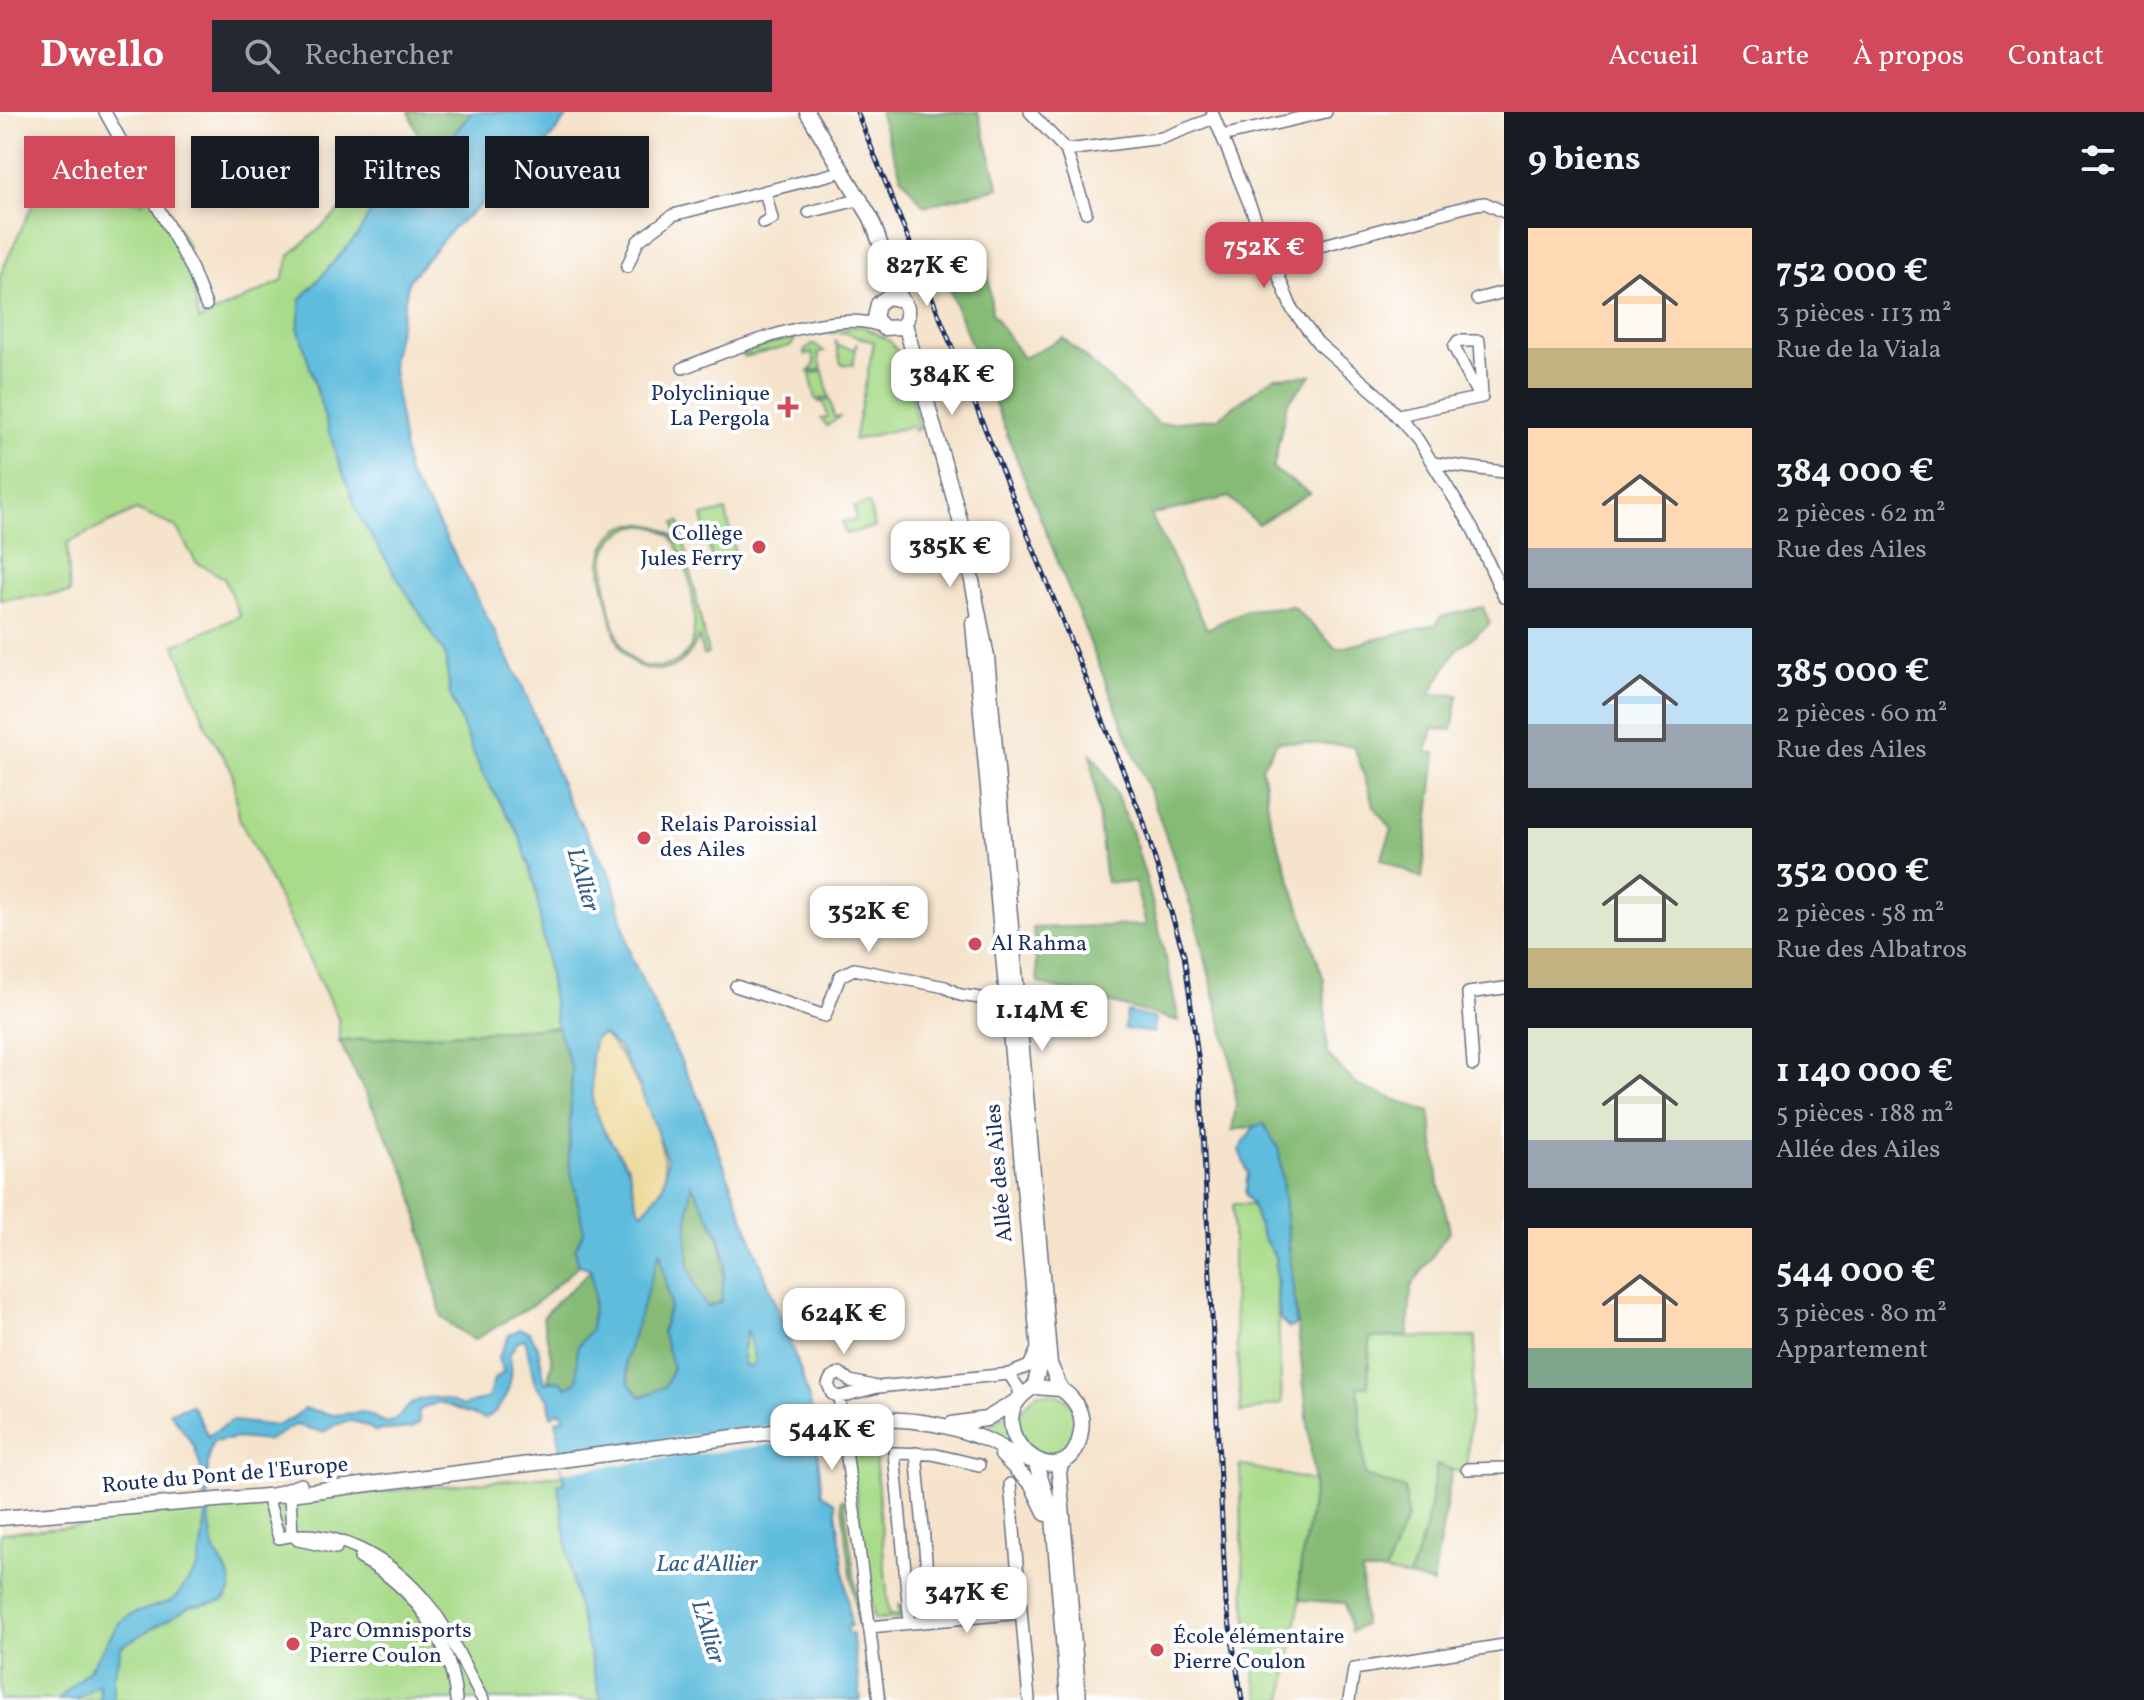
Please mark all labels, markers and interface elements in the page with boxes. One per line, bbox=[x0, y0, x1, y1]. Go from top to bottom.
search box bbox=[212, 20, 772, 92]
text: Dwello bbox=[40, 30, 164, 83]
icon: search bbox=[240, 34, 284, 78]
text: Rechercher bbox=[304, 35, 453, 77]
text: Accueil bbox=[1608, 37, 1698, 76]
text: Carte bbox=[1742, 37, 1809, 76]
text: À propos bbox=[1853, 37, 1964, 76]
text: Contact bbox=[2008, 37, 2104, 76]
chip: Acheter bbox=[24, 136, 175, 208]
chip: Louer bbox=[191, 136, 319, 208]
chip: Filtres bbox=[335, 136, 469, 208]
chip: Nouveau bbox=[485, 136, 649, 208]
text: 9 biens bbox=[1528, 137, 1641, 184]
icon: filters bbox=[2076, 138, 2120, 182]
pin: 752K € bbox=[1199, 222, 1329, 290]
text: 752K € bbox=[1223, 230, 1305, 266]
pin: 827K € bbox=[862, 240, 992, 308]
text: 827K € bbox=[886, 248, 968, 284]
text: 752 000 € bbox=[1776, 249, 1928, 296]
icon: home bbox=[1592, 260, 1688, 356]
text: 3 pièces · 113 m² bbox=[1776, 296, 1952, 332]
text: Rue de la Viala bbox=[1776, 332, 1941, 368]
pin: 384K € bbox=[887, 349, 1017, 417]
text: 384K € bbox=[909, 357, 995, 393]
place label: Polyclinique La Pergola bbox=[651, 379, 770, 435]
marker: Polyclinique La Pergola bbox=[777, 396, 799, 418]
text: 384 000 € bbox=[1776, 449, 1934, 496]
icon: home bbox=[1592, 460, 1688, 556]
text: 2 pièces · 62 m² bbox=[1776, 496, 1946, 532]
place label: Collège Jules Ferry bbox=[641, 519, 743, 575]
pin: 385K € bbox=[885, 521, 1015, 589]
text: 385K € bbox=[909, 529, 991, 565]
text: Rue des Ailes bbox=[1776, 532, 1927, 568]
marker: Collège Jules Ferry bbox=[750, 538, 768, 556]
text: 385 000 € bbox=[1776, 649, 1930, 696]
icon: home bbox=[1592, 660, 1688, 756]
text: 2 pièces · 60 m² bbox=[1776, 696, 1947, 732]
text: Rue des Ailes bbox=[1776, 732, 1927, 768]
place label: Relais Paroissial des Ailes bbox=[660, 810, 817, 866]
marker: Relais Paroissial des Ailes bbox=[635, 829, 653, 847]
water label: L'Allier bbox=[557, 844, 608, 917]
text: 352 000 € bbox=[1776, 849, 1930, 896]
icon: home bbox=[1592, 860, 1688, 956]
pin: 352K € bbox=[804, 886, 934, 954]
text: 352K € bbox=[828, 894, 910, 930]
text: 2 pièces · 58 m² bbox=[1776, 896, 1944, 932]
place label: Al Rahma bbox=[991, 929, 1087, 960]
text: Rue des Albatros bbox=[1776, 932, 1967, 968]
marker: Al Rahma bbox=[966, 935, 984, 953]
pin: 1.14M € bbox=[968, 985, 1116, 1053]
text: 1.14M € bbox=[995, 993, 1089, 1029]
text: 1 140 000 € bbox=[1776, 1049, 1953, 1096]
icon: home bbox=[1592, 1060, 1688, 1156]
text: 5 pièces · 188 m² bbox=[1776, 1096, 1954, 1132]
street label: Allée des Ailes bbox=[978, 1102, 1022, 1244]
text: Allée des Ailes bbox=[1776, 1132, 1940, 1168]
text: 544 000 € bbox=[1776, 1249, 1936, 1296]
icon: home bbox=[1592, 1260, 1688, 1356]
pin: 624K € bbox=[779, 1288, 909, 1356]
text: 624K € bbox=[801, 1296, 887, 1332]
text: 3 pièces · 80 m² bbox=[1776, 1296, 1947, 1332]
text: Appartement bbox=[1776, 1332, 1928, 1368]
pin: 544K € bbox=[767, 1404, 897, 1472]
text: 544K € bbox=[788, 1412, 876, 1448]
street label: Route du Pont de l'Europe bbox=[101, 1450, 349, 1502]
water label: Lac d'Allier bbox=[656, 1548, 759, 1582]
pin: 347K € bbox=[902, 1567, 1032, 1635]
text: 347K € bbox=[925, 1575, 1009, 1611]
water label: L'Allier bbox=[681, 1596, 733, 1669]
place label: Parc Omnisports Pierre Coulon bbox=[309, 1616, 472, 1672]
place label: École élémentaire Pierre Coulon bbox=[1173, 1622, 1344, 1678]
marker: Parc Omnisports Pierre Coulon bbox=[284, 1635, 302, 1653]
marker: École élémentaire Pierre Coulon bbox=[1148, 1641, 1166, 1659]

